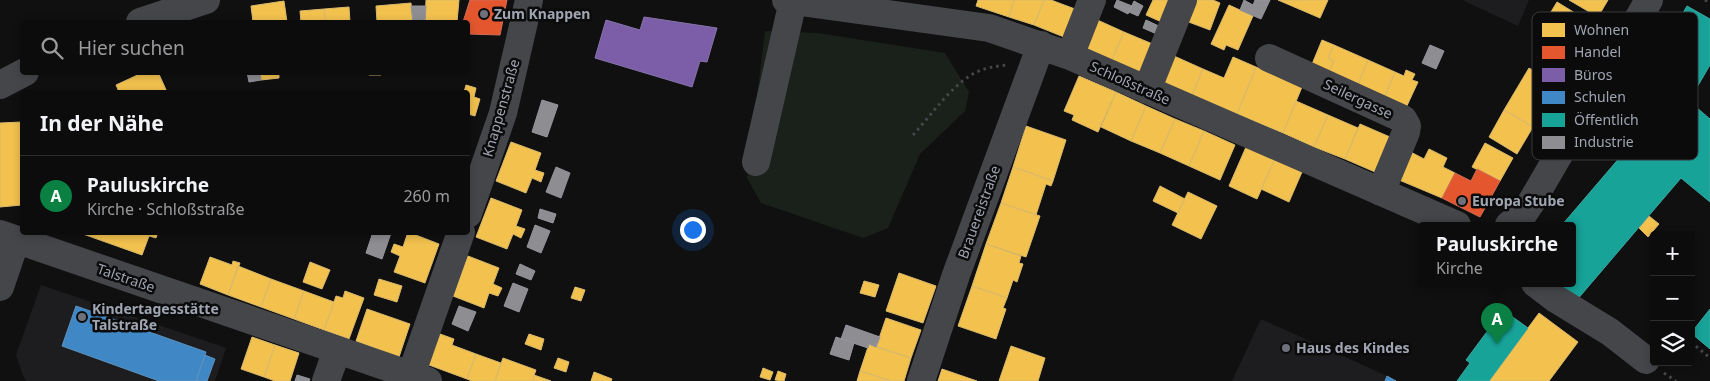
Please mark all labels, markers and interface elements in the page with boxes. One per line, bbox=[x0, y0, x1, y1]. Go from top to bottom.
place label: Zum Knappen bbox=[494, 4, 590, 23]
marker: Zum Knappen bbox=[478, 8, 490, 20]
legend bbox=[1532, 12, 1698, 160]
search box bbox=[20, 20, 470, 75]
text: Wohnen bbox=[1574, 20, 1629, 39]
icon: search bbox=[38, 34, 66, 62]
text: Hier suchen bbox=[78, 35, 185, 61]
text: Handel bbox=[1574, 42, 1621, 61]
street label: Schloßstraße bbox=[1087, 56, 1173, 109]
street label: Knappenstraße bbox=[477, 57, 524, 159]
text: Büros bbox=[1574, 65, 1613, 84]
street label: Seilergasse bbox=[1321, 74, 1396, 123]
text: Schulen bbox=[1574, 87, 1626, 106]
text: In der Nähe bbox=[40, 109, 164, 137]
text: Öffentlich bbox=[1574, 110, 1639, 129]
text: Industrie bbox=[1574, 132, 1634, 151]
street label: Brauereistraße bbox=[953, 163, 1004, 261]
text: Pauluskirche bbox=[87, 172, 209, 198]
text: A bbox=[50, 185, 62, 207]
text: 260 m bbox=[403, 185, 450, 207]
place label: Europa Stube bbox=[1472, 191, 1565, 210]
marker: Europa Stube bbox=[1456, 195, 1468, 207]
text: Kirche · Schloßstraße bbox=[87, 198, 245, 220]
your location bbox=[680, 217, 706, 243]
popup bbox=[1418, 222, 1576, 287]
text: Pauluskirche bbox=[1436, 231, 1558, 257]
map controls bbox=[1650, 231, 1695, 366]
button: + bbox=[1650, 231, 1695, 276]
text: Kirche bbox=[1436, 257, 1483, 279]
street label: Talstraße bbox=[95, 259, 158, 296]
button: − bbox=[1650, 276, 1695, 321]
place label: Kindertagesstätte Talstraße bbox=[92, 299, 219, 334]
pin: A bbox=[1481, 303, 1513, 344]
marker: Kindertagesstätte Talstraße bbox=[76, 311, 88, 323]
button: layers bbox=[1650, 321, 1695, 366]
place label: Haus des Kindes bbox=[1296, 338, 1410, 357]
marker: Haus des Kindes bbox=[1280, 342, 1292, 354]

